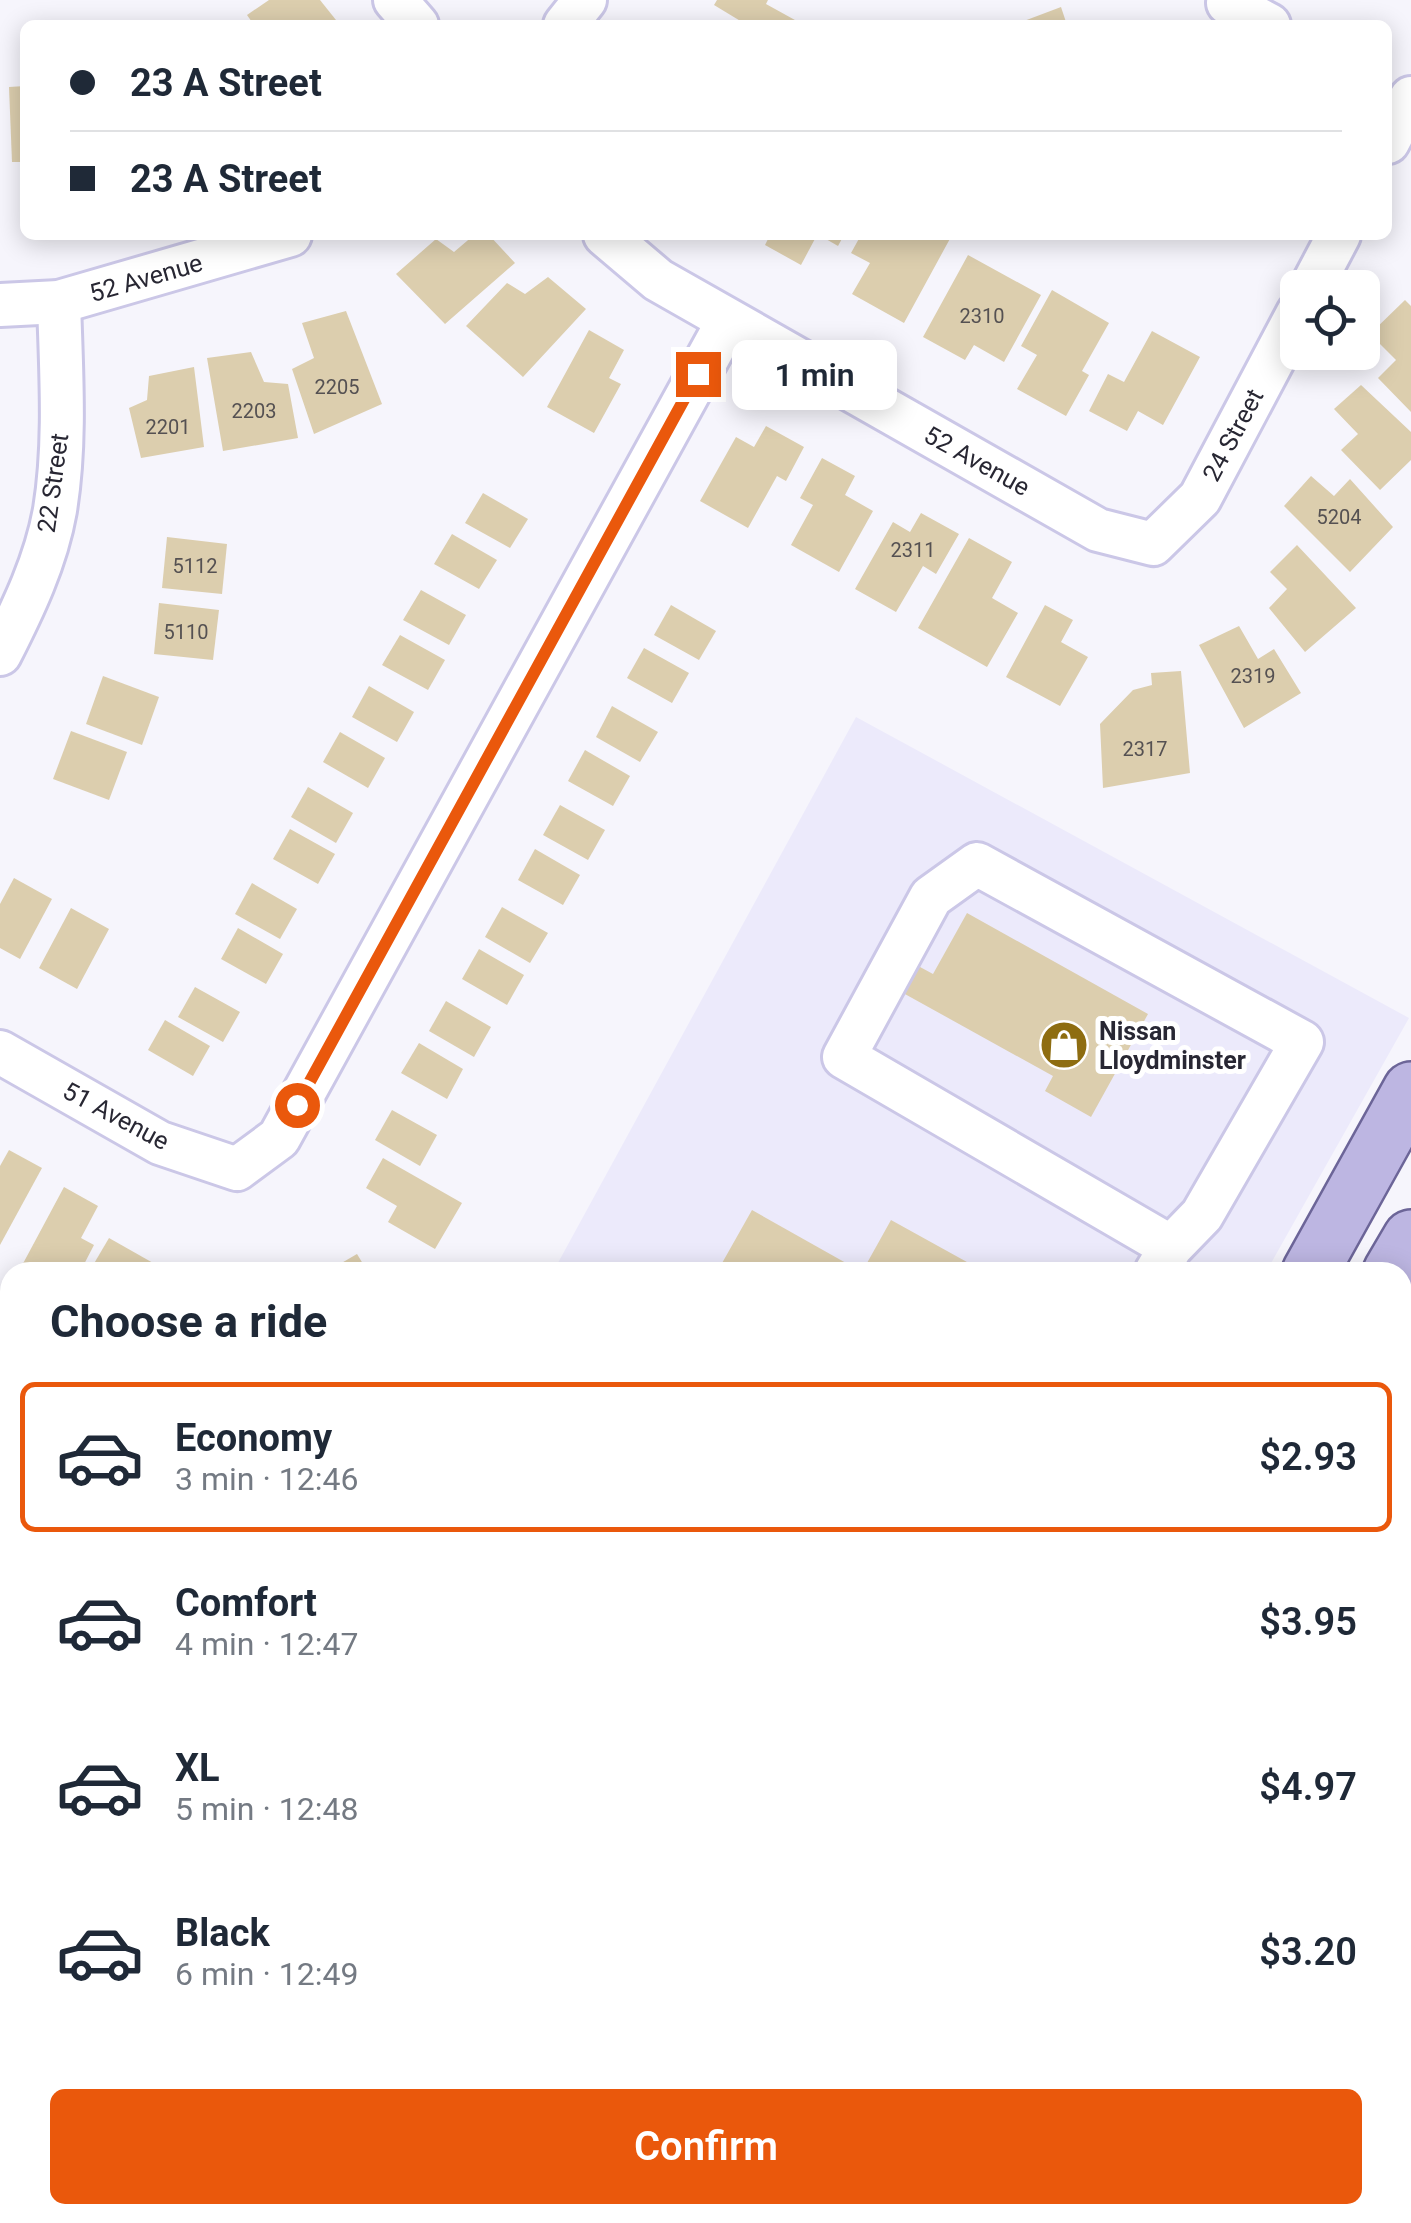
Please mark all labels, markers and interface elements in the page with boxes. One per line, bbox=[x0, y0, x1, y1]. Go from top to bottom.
text: 23 A Street bbox=[130, 61, 322, 105]
text: 23 A Street bbox=[130, 157, 322, 201]
street label: 52 Avenue bbox=[86, 248, 206, 308]
map controls bbox=[1280, 270, 1380, 370]
button: locate bbox=[1280, 270, 1380, 370]
house number: 2310 bbox=[960, 304, 1004, 328]
callout: 1 min bbox=[733, 339, 898, 409]
route end bbox=[676, 352, 721, 397]
text: 1 min bbox=[774, 356, 855, 394]
house number: 2205 bbox=[315, 375, 359, 399]
street label: 24 Street bbox=[1197, 384, 1269, 486]
house number: 2203 bbox=[232, 399, 276, 423]
house number: 2201 bbox=[146, 415, 190, 439]
street label: 52 Avenue bbox=[919, 420, 1035, 502]
street label: 22 Street bbox=[32, 431, 74, 535]
house number: 5204 bbox=[1317, 505, 1361, 529]
house number: 2311 bbox=[891, 538, 935, 562]
house number: 5112 bbox=[173, 554, 217, 578]
house number: 5110 bbox=[164, 620, 208, 644]
house number: 2319 bbox=[1231, 664, 1275, 688]
house number: 2317 bbox=[1123, 737, 1167, 761]
place label: Nissan Lloydminster bbox=[1099, 1017, 1246, 1075]
shop icon: Nissan Lloydminster bbox=[1038, 1019, 1090, 1071]
street label: 51 Avenue bbox=[58, 1076, 174, 1156]
route start bbox=[275, 1083, 320, 1128]
text: Choose a ride bbox=[50, 1295, 327, 1348]
icon: car bbox=[55, 1412, 145, 1502]
text: Economy bbox=[175, 1416, 332, 1460]
text: $2.93 bbox=[1259, 1435, 1357, 1479]
text: 3 min · 12:46 bbox=[175, 1460, 358, 1498]
icon: car bbox=[55, 1577, 145, 1667]
text: Comfort bbox=[175, 1581, 317, 1625]
text: $3.95 bbox=[1259, 1600, 1357, 1644]
text: 4 min · 12:47 bbox=[175, 1625, 358, 1663]
icon: car bbox=[55, 1742, 145, 1832]
text: XL bbox=[175, 1746, 220, 1790]
text: $4.97 bbox=[1259, 1765, 1357, 1809]
text: 5 min · 12:48 bbox=[175, 1790, 358, 1828]
icon: car bbox=[55, 1907, 145, 1997]
text: Black bbox=[175, 1911, 270, 1955]
text: $3.20 bbox=[1259, 1930, 1357, 1974]
text: 6 min · 12:49 bbox=[175, 1955, 358, 1993]
button: Confirm bbox=[50, 2089, 1362, 2204]

